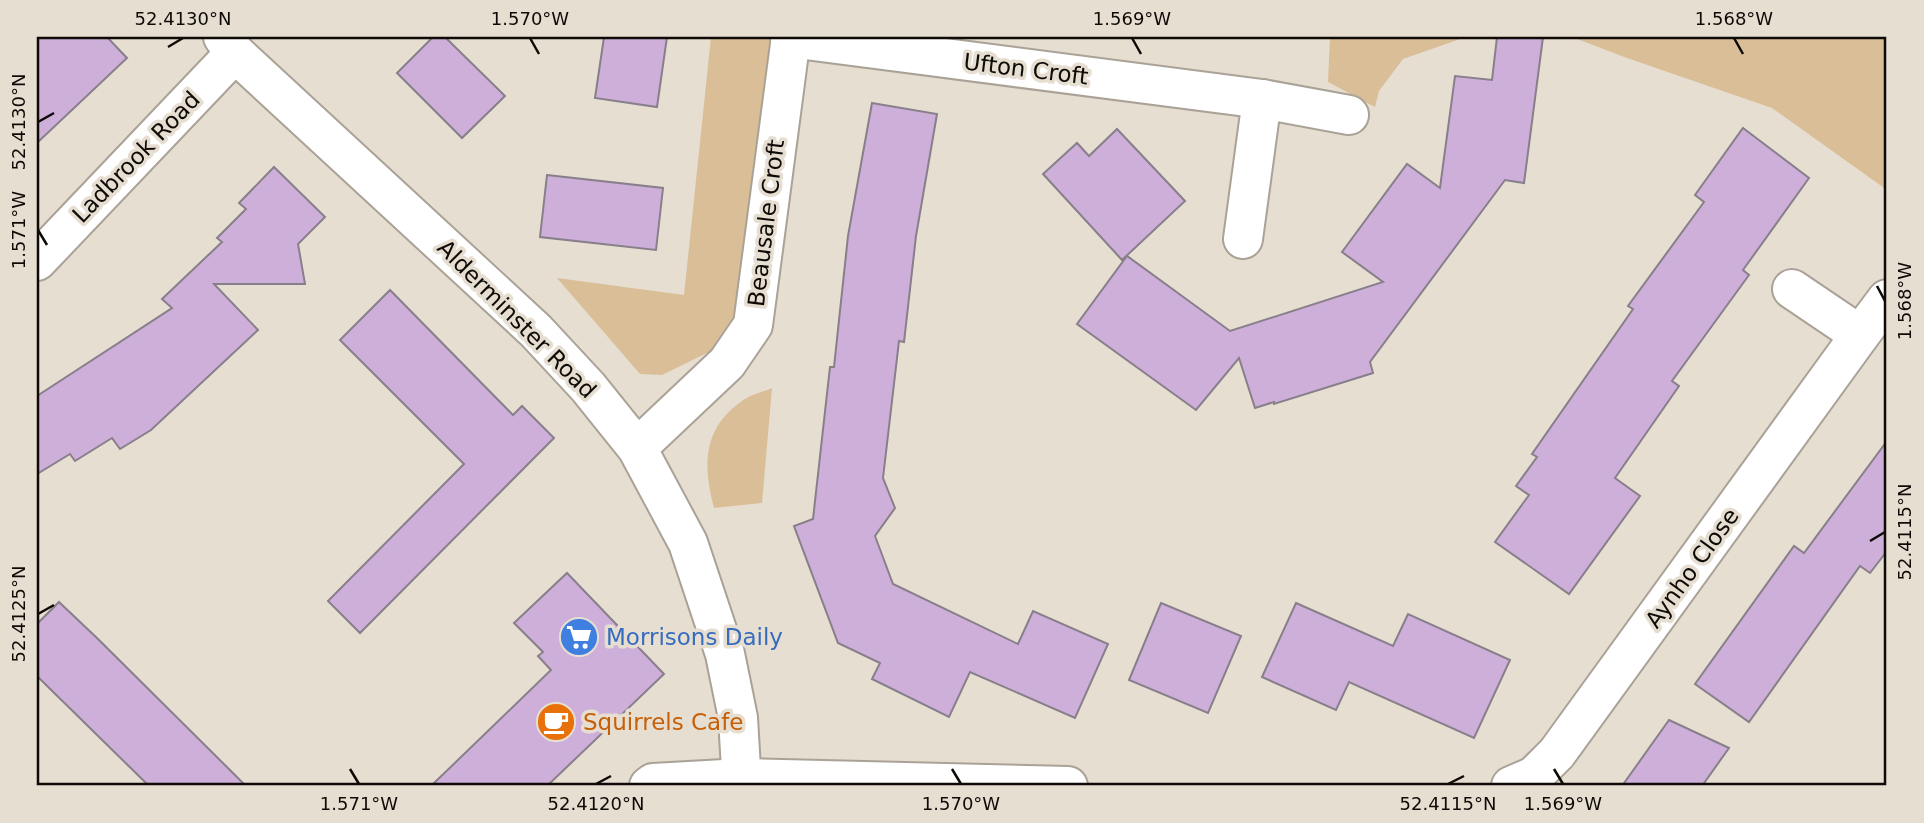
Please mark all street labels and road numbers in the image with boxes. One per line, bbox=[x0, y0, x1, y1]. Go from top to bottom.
street label: Ufton Croft bbox=[962, 48, 1090, 90]
street label: Ladbrook Road bbox=[67, 86, 205, 228]
street label: Beausale Croft bbox=[743, 138, 789, 308]
street label: Alderminster Road bbox=[433, 235, 601, 403]
street label: Aynho Close bbox=[1640, 503, 1744, 633]

